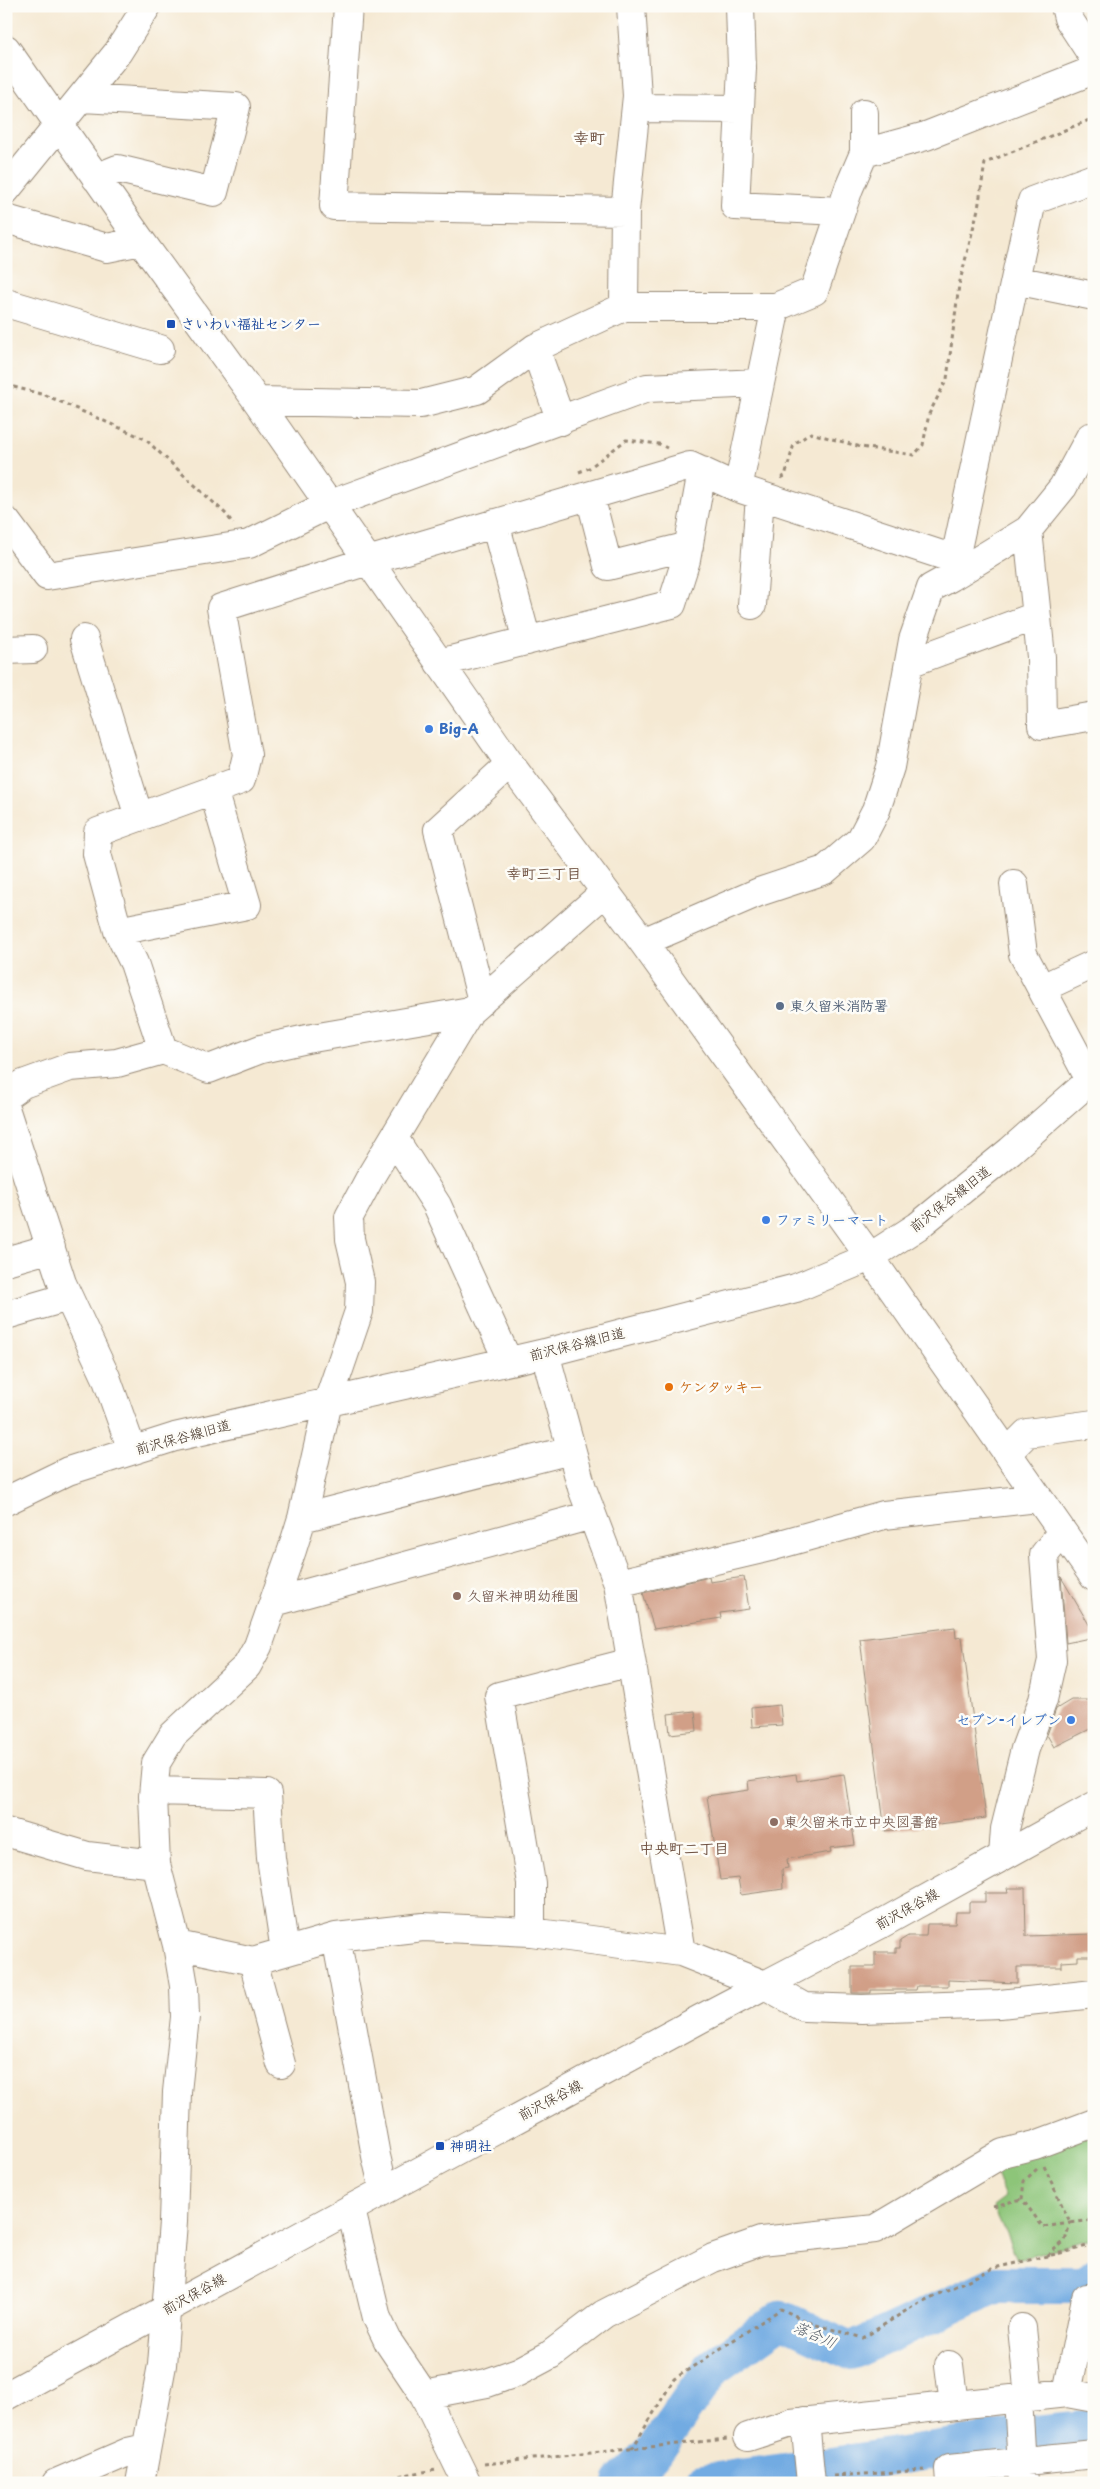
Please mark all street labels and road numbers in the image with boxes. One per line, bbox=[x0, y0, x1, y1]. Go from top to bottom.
street label: 前沢保谷線旧道 bbox=[905, 1160, 995, 1237]
street label: 前沢保谷線旧道 bbox=[527, 1321, 627, 1366]
street label: 前沢保谷線旧道 bbox=[133, 1414, 233, 1459]
street label: 前沢保谷線 bbox=[871, 1882, 942, 1935]
street label: 前沢保谷線 bbox=[514, 2074, 586, 2125]
street label: 前沢保谷線 bbox=[158, 2267, 229, 2320]

